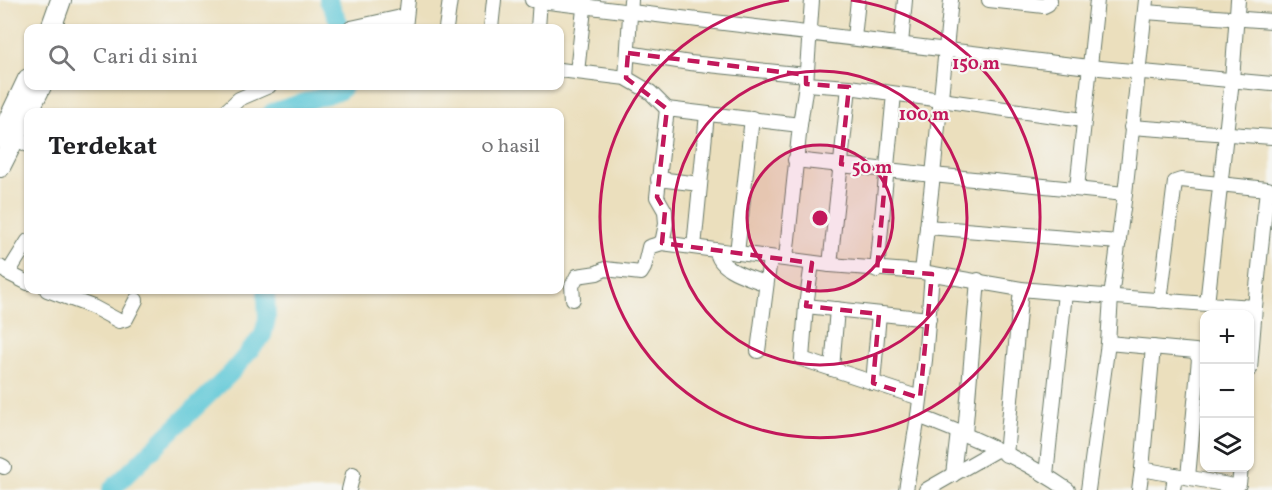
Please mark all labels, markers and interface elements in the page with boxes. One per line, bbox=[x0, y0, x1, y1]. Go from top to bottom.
search box bbox=[24, 24, 564, 90]
icon: search bbox=[45, 41, 78, 74]
text: Cari di sini bbox=[93, 42, 198, 73]
text: 150 m bbox=[952, 52, 1000, 77]
text: 100 m bbox=[899, 103, 949, 128]
text: Terdekat bbox=[48, 129, 157, 165]
text: 0 hasil bbox=[482, 133, 540, 161]
text: 50 m bbox=[852, 156, 892, 181]
centre of rings bbox=[810, 208, 830, 228]
map controls bbox=[1200, 310, 1254, 472]
button: + bbox=[1200, 310, 1254, 364]
button: − bbox=[1200, 364, 1254, 418]
button: layers bbox=[1200, 418, 1254, 472]

